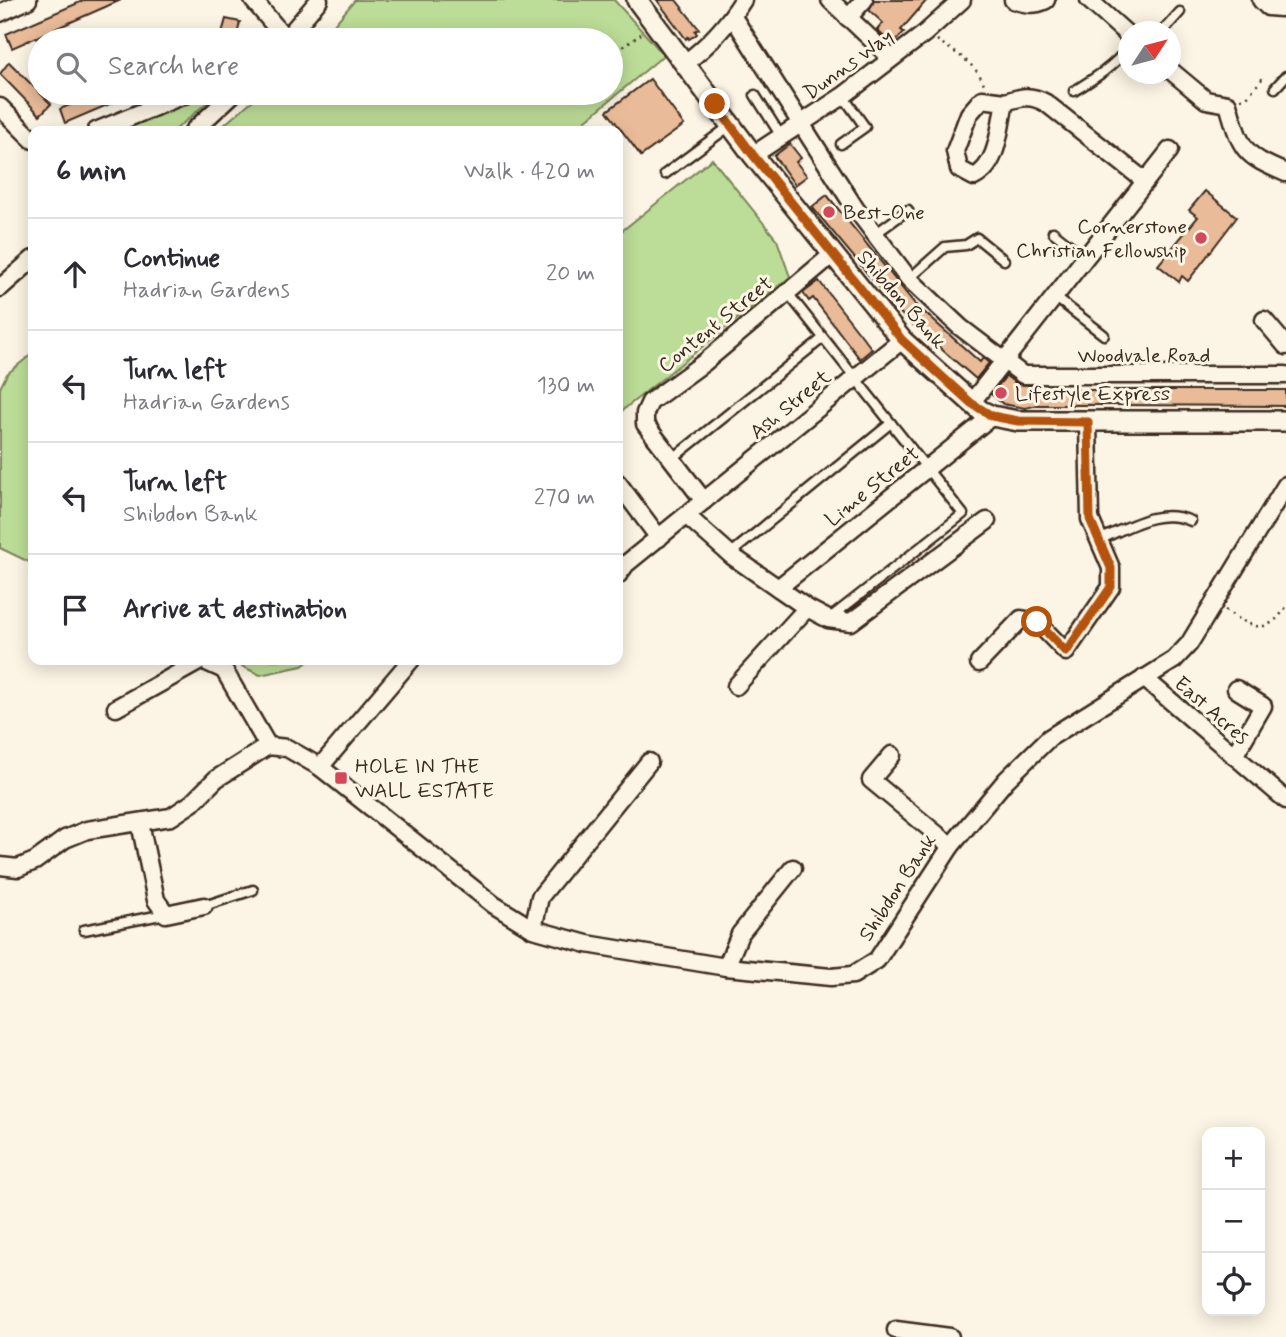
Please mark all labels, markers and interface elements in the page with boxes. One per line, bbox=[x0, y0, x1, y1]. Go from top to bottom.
north arrow bbox=[1118, 21, 1181, 84]
street label: Dunns Way bbox=[798, 23, 899, 107]
search box bbox=[28, 28, 623, 105]
icon: search bbox=[52, 48, 90, 86]
text: Search here bbox=[108, 50, 239, 84]
route end bbox=[699, 88, 730, 119]
text: 6 min bbox=[56, 152, 127, 191]
text: Walk · 420 m bbox=[464, 157, 595, 187]
place label: Best-One bbox=[843, 199, 925, 227]
marker: Best-One bbox=[821, 204, 837, 220]
place label: Cornerstone Christian Fellowship bbox=[1016, 213, 1187, 265]
marker: Cornerstone Christian Fellowship bbox=[1193, 230, 1209, 246]
text: Continue bbox=[123, 242, 220, 276]
street label: Shibdon Bank bbox=[850, 244, 952, 355]
icon: ahead bbox=[56, 255, 94, 293]
text: 20 m bbox=[546, 259, 595, 289]
street label: Content Street bbox=[652, 270, 779, 380]
text: Hadrian Gardens bbox=[123, 276, 290, 306]
street label: Woodvale Road bbox=[1077, 342, 1211, 370]
text: Turn left bbox=[123, 354, 227, 388]
street label: Ash Street bbox=[744, 363, 838, 446]
icon: left bbox=[56, 367, 94, 405]
text: 130 m bbox=[537, 371, 595, 401]
place label: Lifestyle Express bbox=[1015, 380, 1170, 408]
marker: Lifestyle Express bbox=[993, 385, 1009, 401]
text: Hadrian Gardens bbox=[123, 388, 290, 418]
street label: Lime Street bbox=[819, 440, 926, 534]
text: Turn left bbox=[123, 466, 227, 500]
icon: left bbox=[56, 479, 94, 517]
text: 270 m bbox=[534, 483, 595, 513]
text: Shibdon Bank bbox=[123, 500, 258, 530]
icon: arrive bbox=[56, 591, 94, 629]
text: Arrive at destination bbox=[123, 593, 347, 627]
route start bbox=[1021, 606, 1052, 637]
street label: East Acres bbox=[1168, 670, 1255, 751]
place label: HOLE IN THE WALL ESTATE bbox=[355, 753, 494, 805]
marker: HOLE IN THE WALL ESTATE bbox=[333, 770, 349, 786]
street label: Shibdon Bank bbox=[853, 828, 943, 947]
map controls bbox=[1202, 1127, 1265, 1316]
button: + bbox=[1202, 1127, 1265, 1190]
button: − bbox=[1202, 1190, 1265, 1253]
button: locate bbox=[1202, 1253, 1265, 1316]

